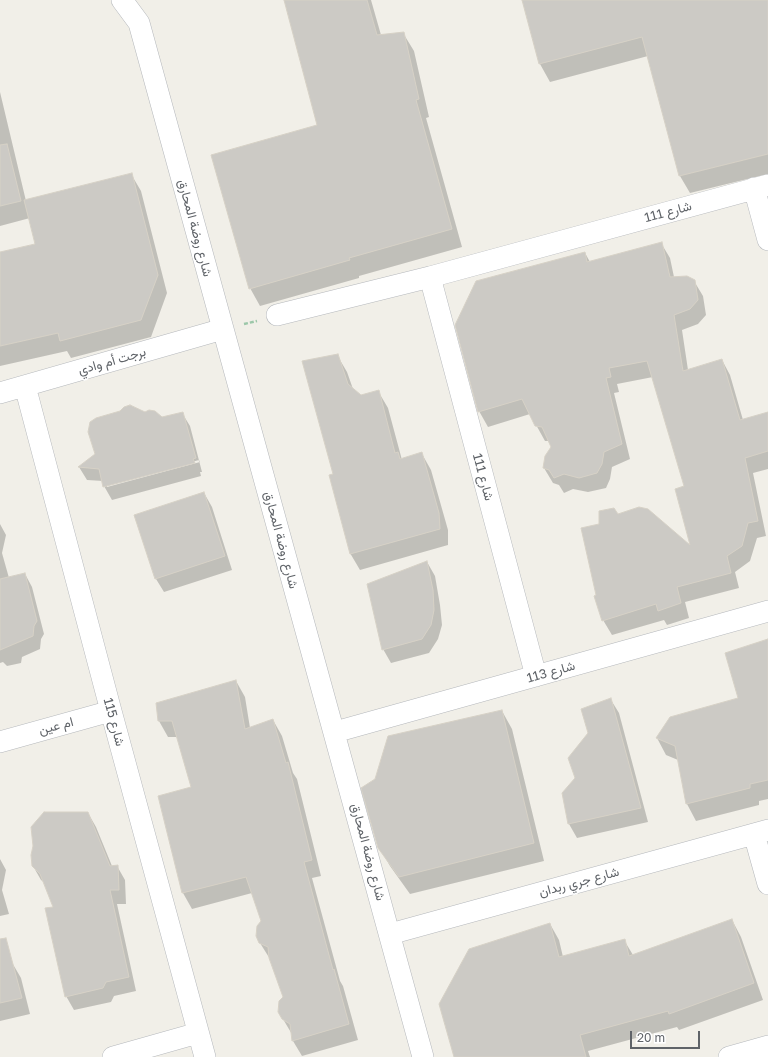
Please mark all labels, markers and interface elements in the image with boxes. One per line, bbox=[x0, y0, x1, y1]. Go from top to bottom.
street label: شارع روضة المحارق bbox=[175, 178, 215, 278]
street label: شارع 111 bbox=[643, 198, 693, 226]
street label: برجت أم وادي bbox=[76, 344, 148, 378]
street label: شارع 111 bbox=[469, 452, 497, 502]
street label: شارع روضة المحارق bbox=[261, 490, 301, 590]
street label: شارع 113 bbox=[525, 658, 577, 686]
street label: شارع 115 bbox=[100, 696, 128, 748]
street label: ام عين bbox=[37, 714, 75, 738]
street label: شارع روضة المحارق bbox=[348, 802, 388, 902]
street label: شارع جري ربدان bbox=[537, 864, 621, 900]
scale bar bbox=[632, 1023, 702, 1049]
text: 20 m bbox=[637, 1030, 665, 1045]

